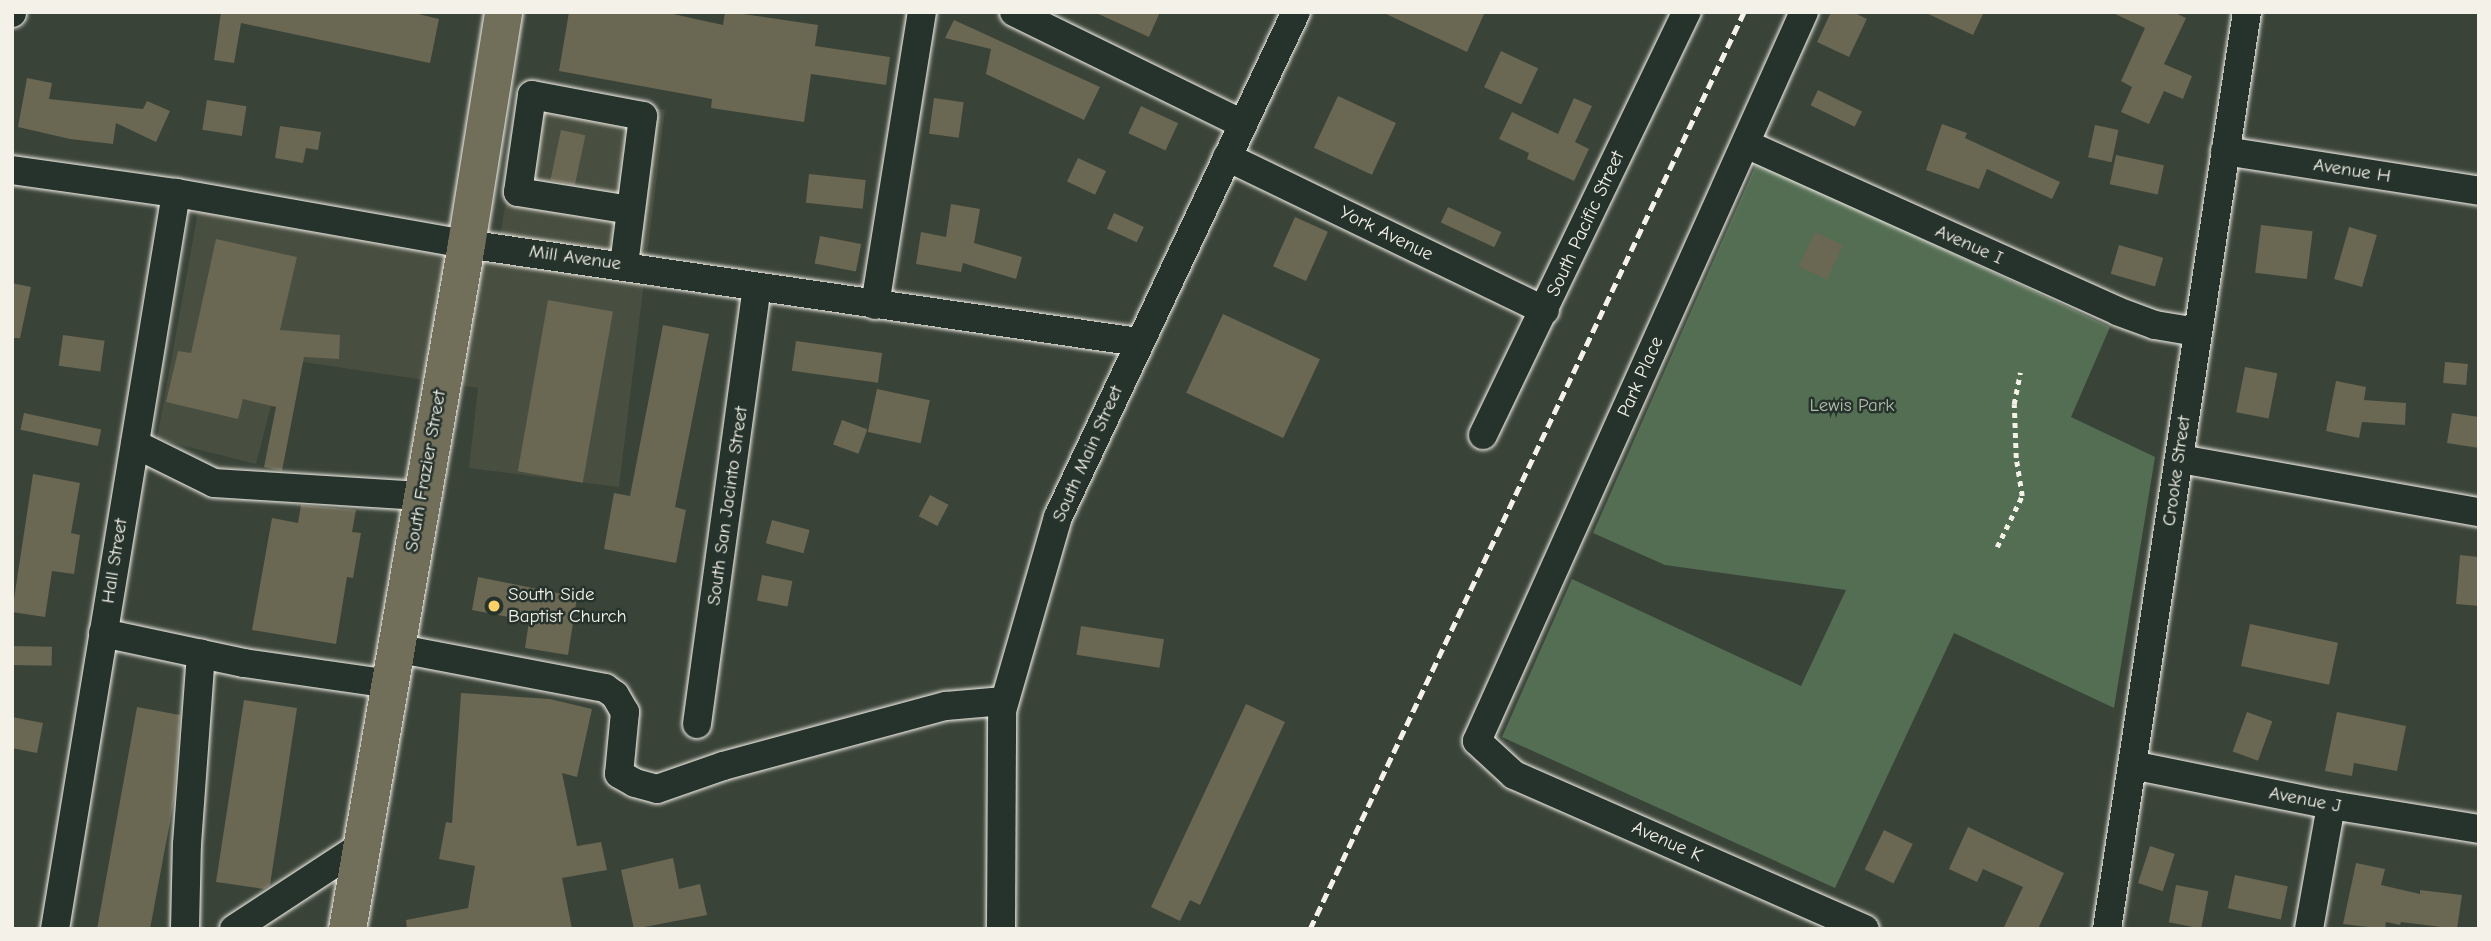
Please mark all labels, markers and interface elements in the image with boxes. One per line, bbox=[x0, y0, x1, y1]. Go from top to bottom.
street label: South Pacific Street bbox=[1542, 148, 1630, 300]
street label: Avenue H bbox=[2312, 154, 2392, 188]
street label: York Avenue bbox=[1336, 202, 1436, 266]
street label: Avenue I bbox=[1932, 220, 2006, 270]
street label: Mill Avenue bbox=[527, 240, 623, 276]
street label: Park Place bbox=[1613, 333, 1669, 421]
street label: South Main Street bbox=[1048, 382, 1128, 526]
street label: South Frazier Street bbox=[401, 388, 451, 554]
park label: Lewis Park bbox=[1809, 395, 1895, 417]
street label: South San Jacinto Street bbox=[703, 405, 753, 607]
street label: Crooke Street bbox=[2158, 414, 2196, 528]
street label: Hall Street bbox=[97, 517, 133, 605]
place label: South Side Baptist Church bbox=[508, 584, 627, 628]
marker: South Side Baptist Church bbox=[486, 598, 502, 614]
street label: Avenue J bbox=[2267, 782, 2343, 818]
street label: Avenue K bbox=[1628, 816, 1706, 868]

